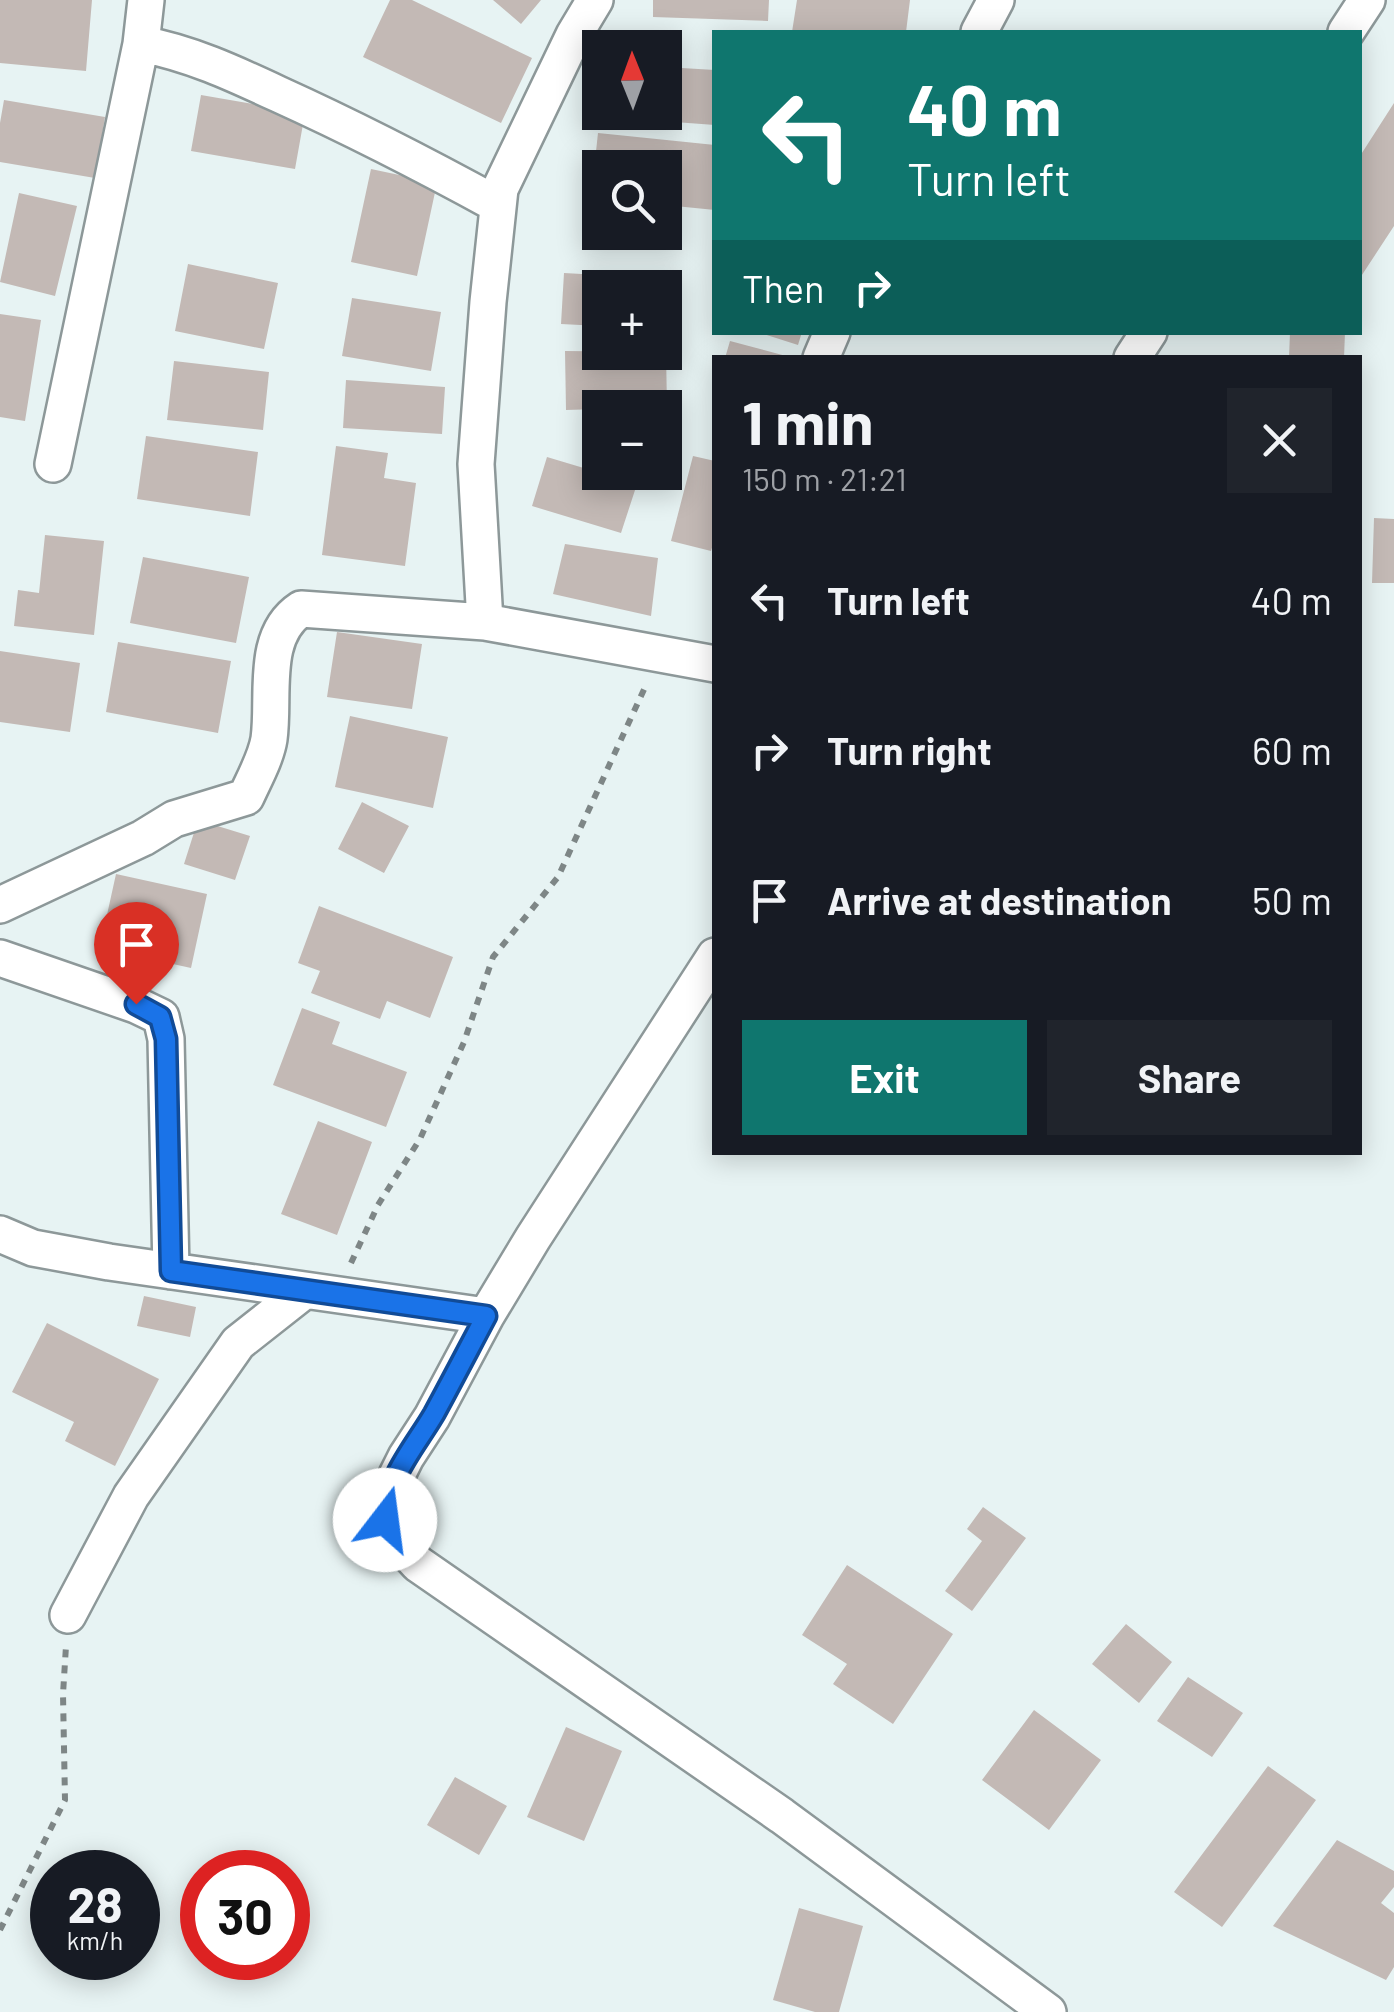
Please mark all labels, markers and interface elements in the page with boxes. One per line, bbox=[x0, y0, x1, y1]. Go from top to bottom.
north arrow bbox=[582, 30, 682, 130]
map controls bbox=[582, 30, 682, 490]
text: 40 m bbox=[907, 66, 1062, 150]
icon: left bbox=[742, 70, 872, 200]
button: search bbox=[582, 150, 682, 250]
text: Turn left bbox=[907, 151, 1071, 205]
icon: right bbox=[845, 260, 900, 315]
text: Then bbox=[742, 265, 825, 311]
button: + bbox=[582, 270, 682, 370]
text: 1 min bbox=[742, 385, 873, 457]
button: close bbox=[1227, 388, 1332, 493]
button: − bbox=[582, 390, 682, 490]
text: 150 m · 21:21 bbox=[742, 459, 907, 497]
icon: left bbox=[742, 573, 797, 628]
text: Turn left bbox=[827, 577, 970, 623]
text: 40 m bbox=[1251, 577, 1332, 623]
icon: right bbox=[742, 723, 797, 778]
text: Turn right bbox=[827, 727, 992, 773]
text: 60 m bbox=[1252, 727, 1332, 773]
icon: arrive bbox=[742, 873, 797, 928]
text: Arrive at destination bbox=[827, 877, 1172, 923]
text: 50 m bbox=[1252, 877, 1332, 923]
pin bbox=[94, 902, 179, 1005]
icon: arrive bbox=[109, 917, 164, 972]
button: Exit bbox=[742, 1020, 1027, 1135]
button: Share bbox=[1047, 1020, 1332, 1135]
position arrow bbox=[333, 1468, 437, 1572]
speed limit sign: 30 bbox=[180, 1850, 310, 1980]
text: 28 bbox=[67, 1873, 123, 1933]
text: km/h bbox=[67, 1925, 123, 1955]

